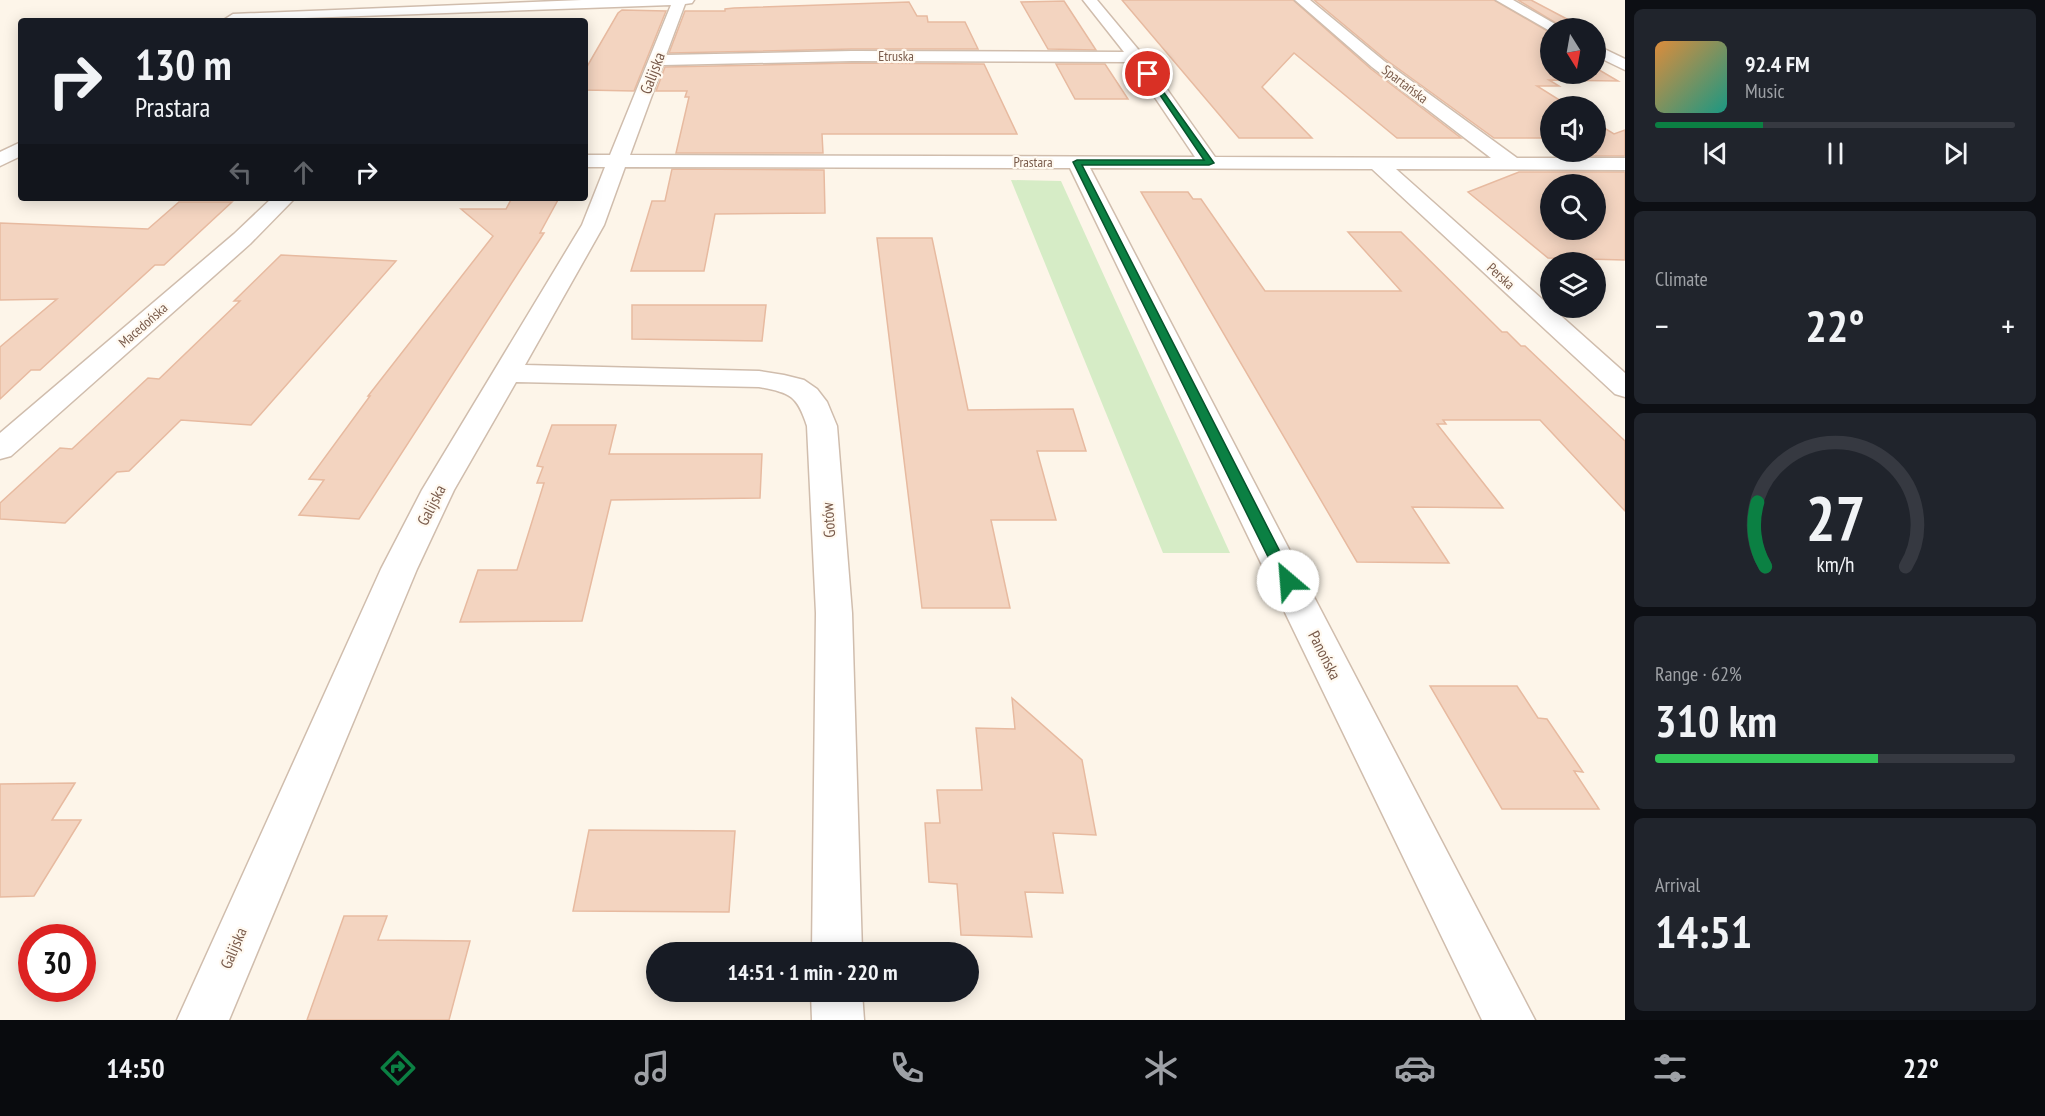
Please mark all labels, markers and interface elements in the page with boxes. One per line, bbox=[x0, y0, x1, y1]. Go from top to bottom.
north arrow bbox=[1540, 18, 1606, 84]
map controls bbox=[1540, 18, 1606, 318]
text: 130 m bbox=[135, 37, 232, 92]
icon: right bbox=[36, 42, 114, 120]
street label: Etruska bbox=[878, 47, 914, 65]
pin bbox=[1122, 48, 1173, 99]
street label: Galijska bbox=[635, 49, 669, 97]
text: 92.4 FM bbox=[1745, 50, 1810, 78]
icon: arrive bbox=[1131, 57, 1164, 90]
street label: Spartańska bbox=[1378, 61, 1432, 107]
text: Music bbox=[1745, 78, 1785, 104]
text: Prastara bbox=[135, 90, 210, 124]
button: sound bbox=[1540, 96, 1606, 162]
icon: previous bbox=[1699, 137, 1732, 170]
icon: pause bbox=[1819, 137, 1852, 170]
icon: next bbox=[1939, 137, 1972, 170]
street label: Prastara bbox=[1014, 153, 1053, 171]
icon: left bbox=[224, 156, 257, 189]
icon: ahead bbox=[287, 156, 320, 189]
icon: right bbox=[350, 156, 383, 189]
button: search bbox=[1540, 174, 1606, 240]
button: layers bbox=[1540, 252, 1606, 318]
street label: Perska bbox=[1483, 259, 1519, 293]
text: Climate bbox=[1655, 266, 1708, 292]
text: 22° bbox=[1805, 296, 1865, 354]
street label: Macedońska bbox=[115, 299, 171, 351]
text: − bbox=[1655, 304, 1669, 347]
text: + bbox=[2001, 304, 2015, 347]
text: 27 bbox=[1805, 477, 1865, 558]
street label: Galijska bbox=[412, 481, 450, 529]
street label: Gotów bbox=[817, 501, 839, 538]
position arrow bbox=[1256, 549, 1320, 613]
text: km/h bbox=[1816, 550, 1854, 578]
street label: Panońska bbox=[1304, 627, 1346, 683]
text: Range · 62% bbox=[1655, 661, 1742, 687]
text: 310 km bbox=[1655, 691, 1777, 749]
text: Arrival bbox=[1655, 872, 1700, 898]
text: 14:51 bbox=[1655, 902, 1752, 960]
speed limit sign: 30 bbox=[18, 924, 96, 1002]
street label: Galijska bbox=[215, 924, 251, 972]
text: 14:51 · 1 min · 220 m bbox=[727, 958, 898, 986]
icon: directions bbox=[377, 1047, 419, 1089]
icon: music bbox=[631, 1047, 673, 1089]
icon: phone bbox=[886, 1047, 928, 1089]
icon: climate bbox=[1140, 1047, 1182, 1089]
icon: car bbox=[1394, 1047, 1436, 1089]
icon: filters bbox=[1649, 1047, 1691, 1089]
text: 14:50 bbox=[106, 1051, 165, 1085]
text: 22° bbox=[1903, 1051, 1939, 1085]

